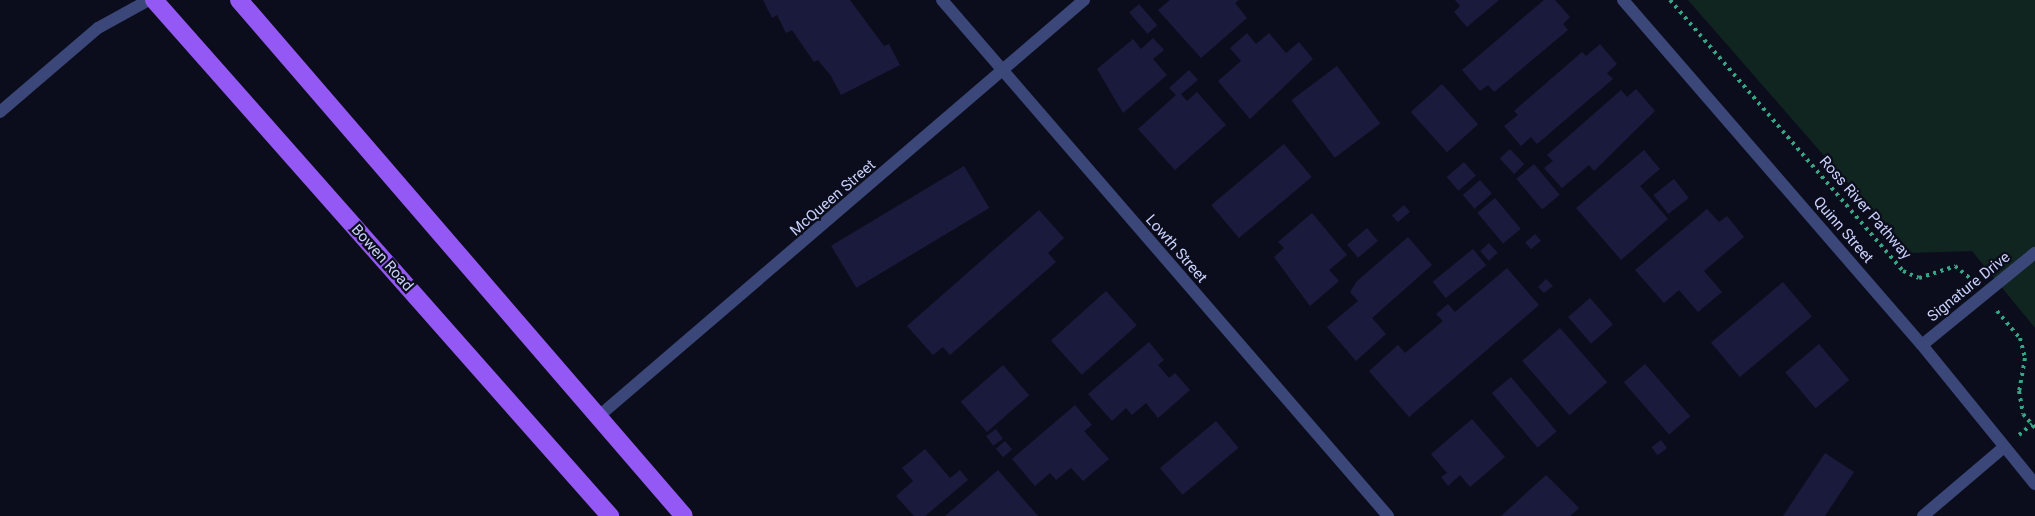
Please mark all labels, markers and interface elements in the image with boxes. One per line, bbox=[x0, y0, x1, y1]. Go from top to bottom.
street label: Ross River Pathway bbox=[1815, 153, 1915, 263]
street label: McQueen Street bbox=[787, 156, 879, 240]
street label: Quinn Street bbox=[1809, 193, 1877, 267]
street label: Lowth Street bbox=[1142, 211, 1210, 287]
street label: Bowen Road bbox=[347, 221, 417, 295]
street label: Signature Drive bbox=[1924, 248, 2014, 326]

